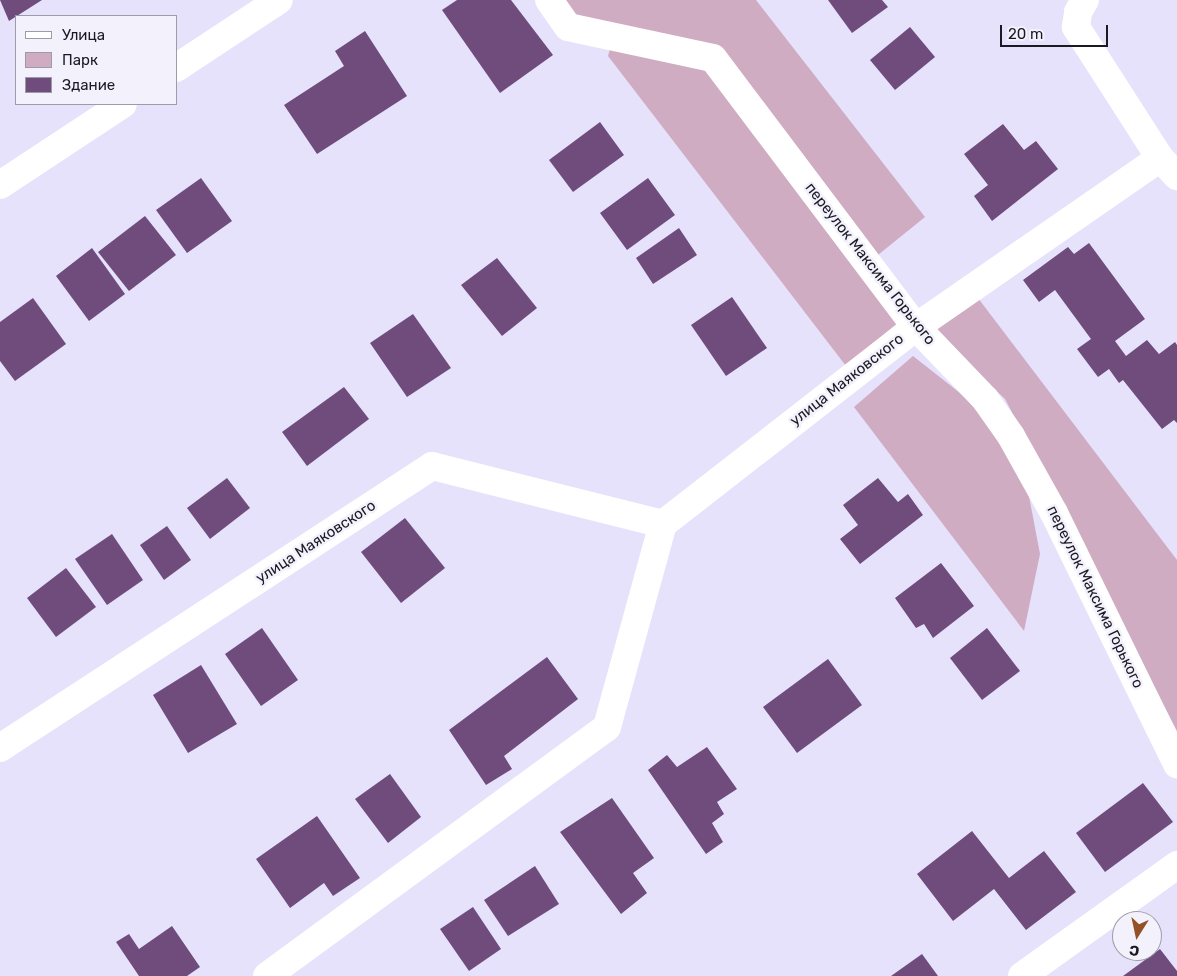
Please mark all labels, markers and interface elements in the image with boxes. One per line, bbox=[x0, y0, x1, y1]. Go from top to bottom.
legend bbox=[15, 15, 178, 105]
scale bar bbox=[1002, 15, 1110, 47]
text: 20 m bbox=[1008, 25, 1043, 43]
text: Улица bbox=[62, 26, 105, 44]
text: Парк bbox=[62, 51, 98, 69]
text: Здание bbox=[62, 76, 115, 94]
street label: переулок Максима Горького bbox=[801, 179, 939, 349]
street label: улица Маяковского bbox=[787, 330, 907, 430]
street label: улица Маяковского bbox=[253, 497, 379, 587]
street label: переулок Максима Горького bbox=[1043, 503, 1147, 691]
north arrow bbox=[1112, 911, 1162, 961]
text: С bbox=[1128, 941, 1141, 960]

